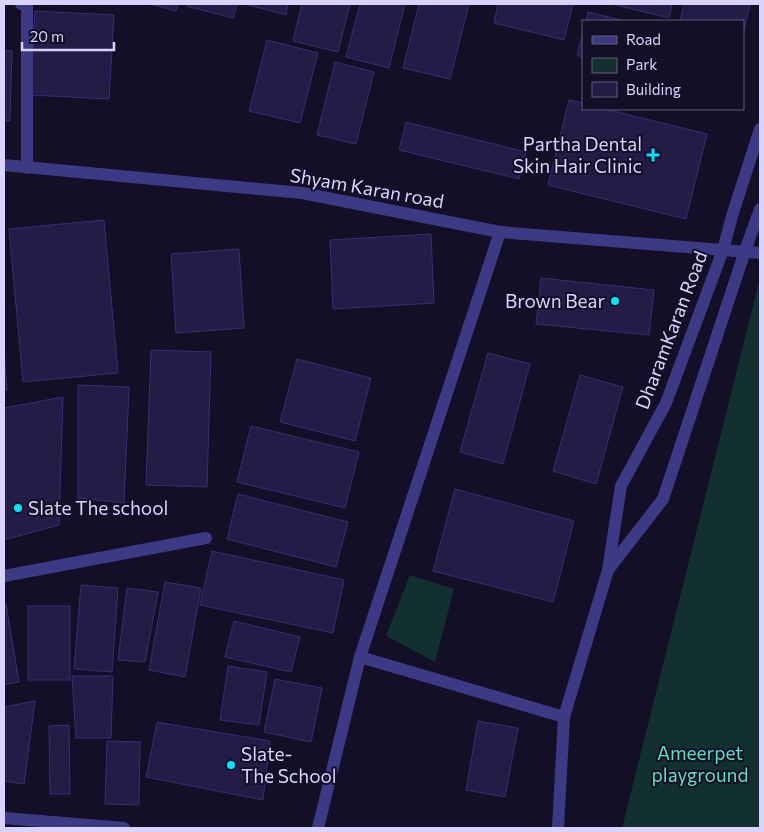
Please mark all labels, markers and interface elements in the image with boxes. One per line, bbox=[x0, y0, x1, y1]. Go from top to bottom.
scale bar bbox=[22, 20, 115, 52]
legend bbox=[582, 20, 744, 110]
text: 20 m bbox=[30, 27, 64, 45]
text: Road bbox=[626, 30, 661, 48]
text: Park bbox=[626, 55, 657, 73]
text: Building bbox=[626, 80, 681, 98]
place label: Partha Dental Skin Hair Clinic bbox=[513, 132, 642, 177]
marker: Partha Dental Skin Hair Clinic bbox=[646, 148, 660, 162]
street label: Shyam Karan road bbox=[288, 163, 446, 212]
street label: DharamKaran Road bbox=[630, 247, 711, 412]
place label: Brown Bear bbox=[505, 289, 605, 312]
marker: Brown Bear bbox=[609, 295, 621, 307]
place label: Slate The school bbox=[28, 496, 168, 519]
marker: Slate The school bbox=[12, 502, 24, 514]
park label: Ameerpet playground bbox=[652, 741, 748, 786]
place label: Slate- The School bbox=[241, 742, 337, 787]
marker: Slate- The School bbox=[225, 759, 237, 771]

